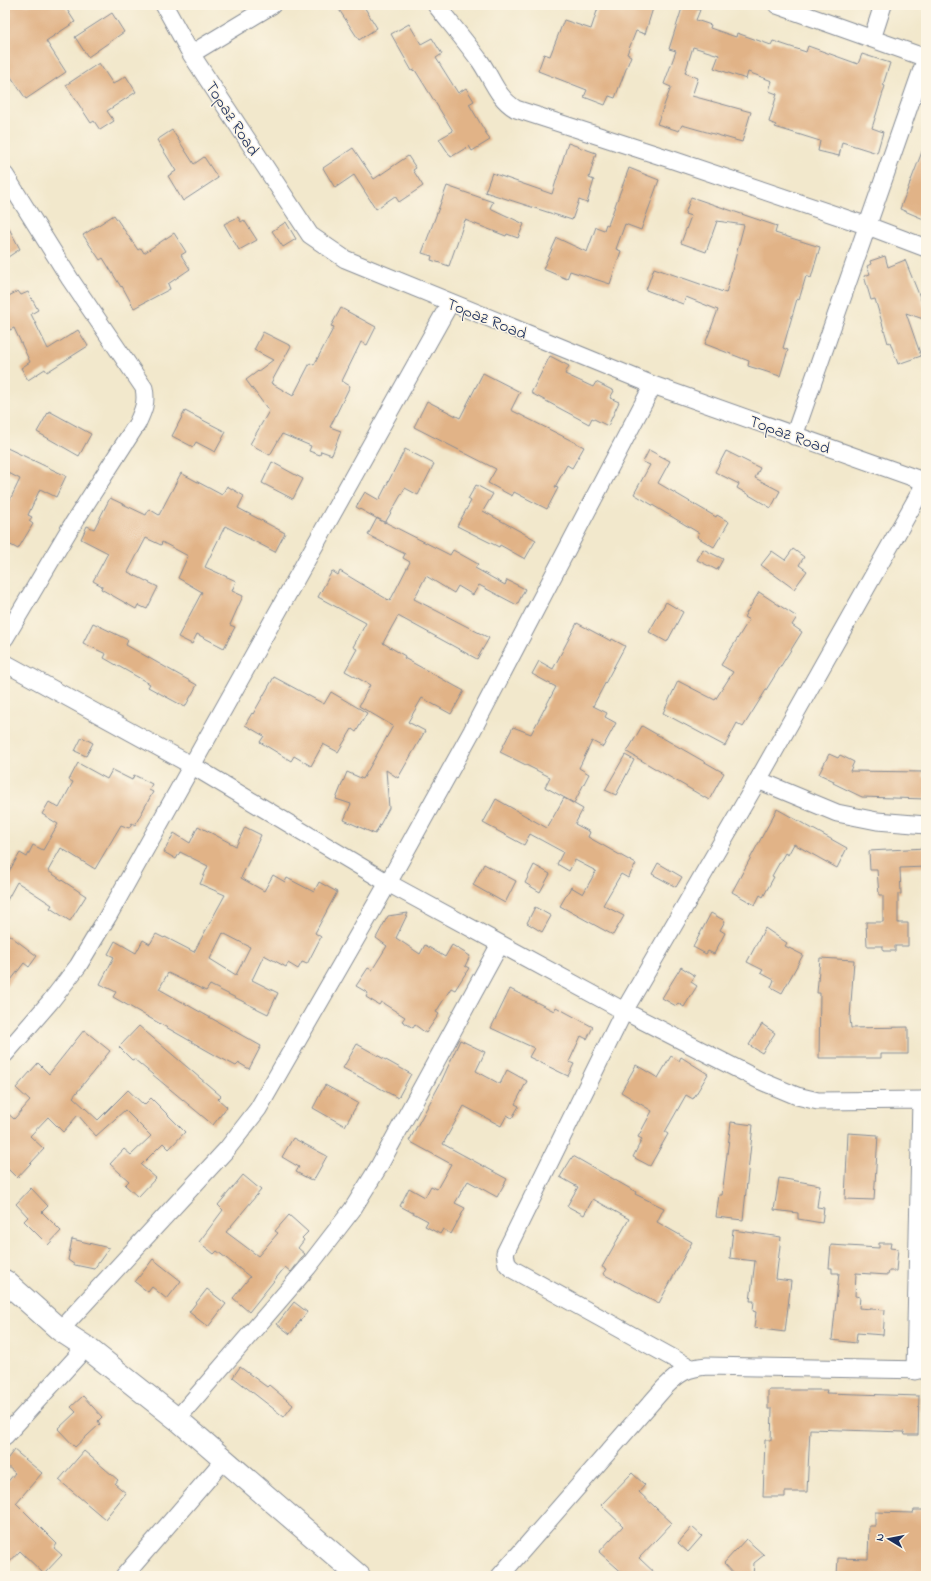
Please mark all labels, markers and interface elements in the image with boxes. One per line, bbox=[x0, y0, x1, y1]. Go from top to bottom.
street label: Topaz Road bbox=[198, 76, 266, 162]
street label: Topaz Road bbox=[442, 292, 531, 347]
street label: Topaz Road bbox=[745, 409, 834, 462]
north arrow bbox=[869, 1519, 909, 1559]
text: N bbox=[872, 1532, 889, 1542]

